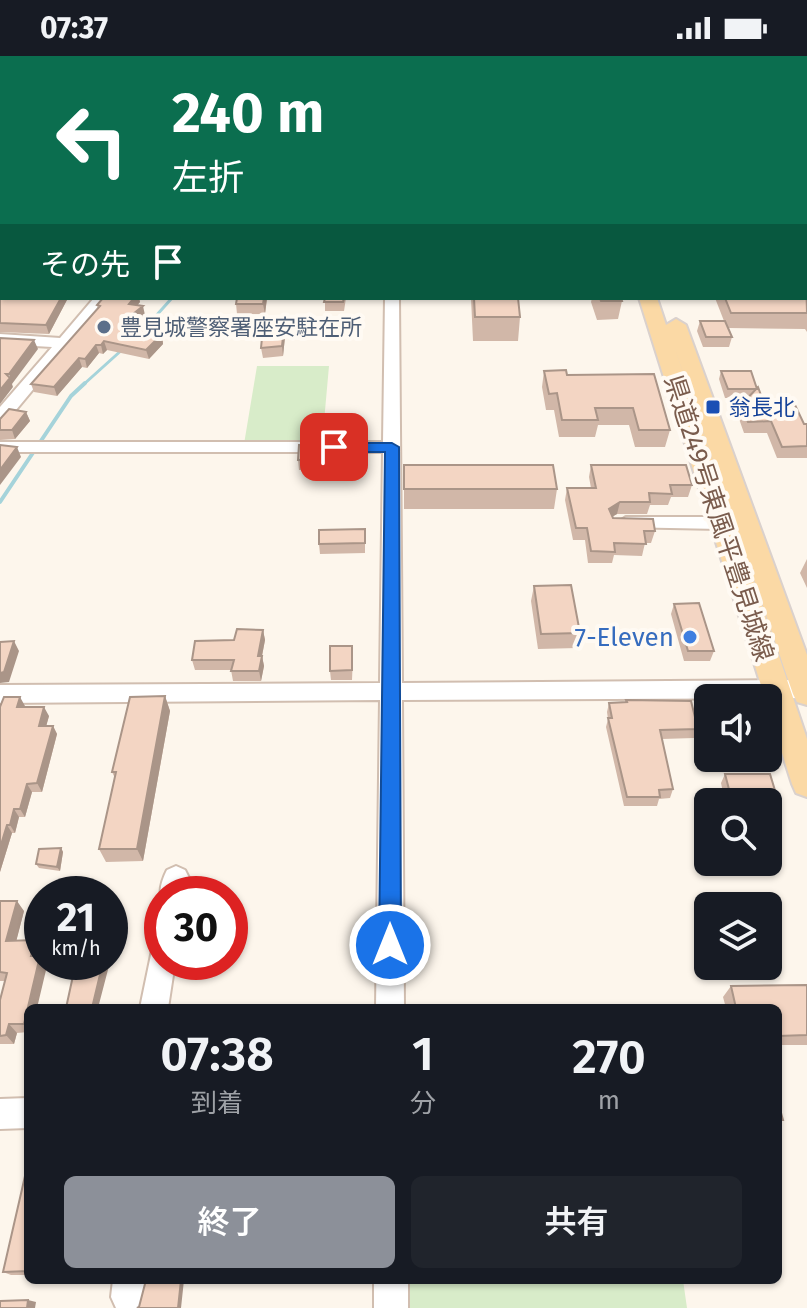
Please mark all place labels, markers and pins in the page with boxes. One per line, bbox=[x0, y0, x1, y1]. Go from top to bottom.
place label: 豊見城警察署座安駐在所 bbox=[120, 314, 362, 341]
marker: 豊見城警察署座安駐在所 bbox=[95, 318, 113, 336]
place label: 翁長北 bbox=[729, 394, 795, 421]
marker: 翁長北 bbox=[704, 398, 722, 416]
pin bbox=[300, 413, 368, 481]
place label: 7-Eleven bbox=[575, 622, 674, 653]
marker: 7-Eleven bbox=[681, 628, 699, 646]

